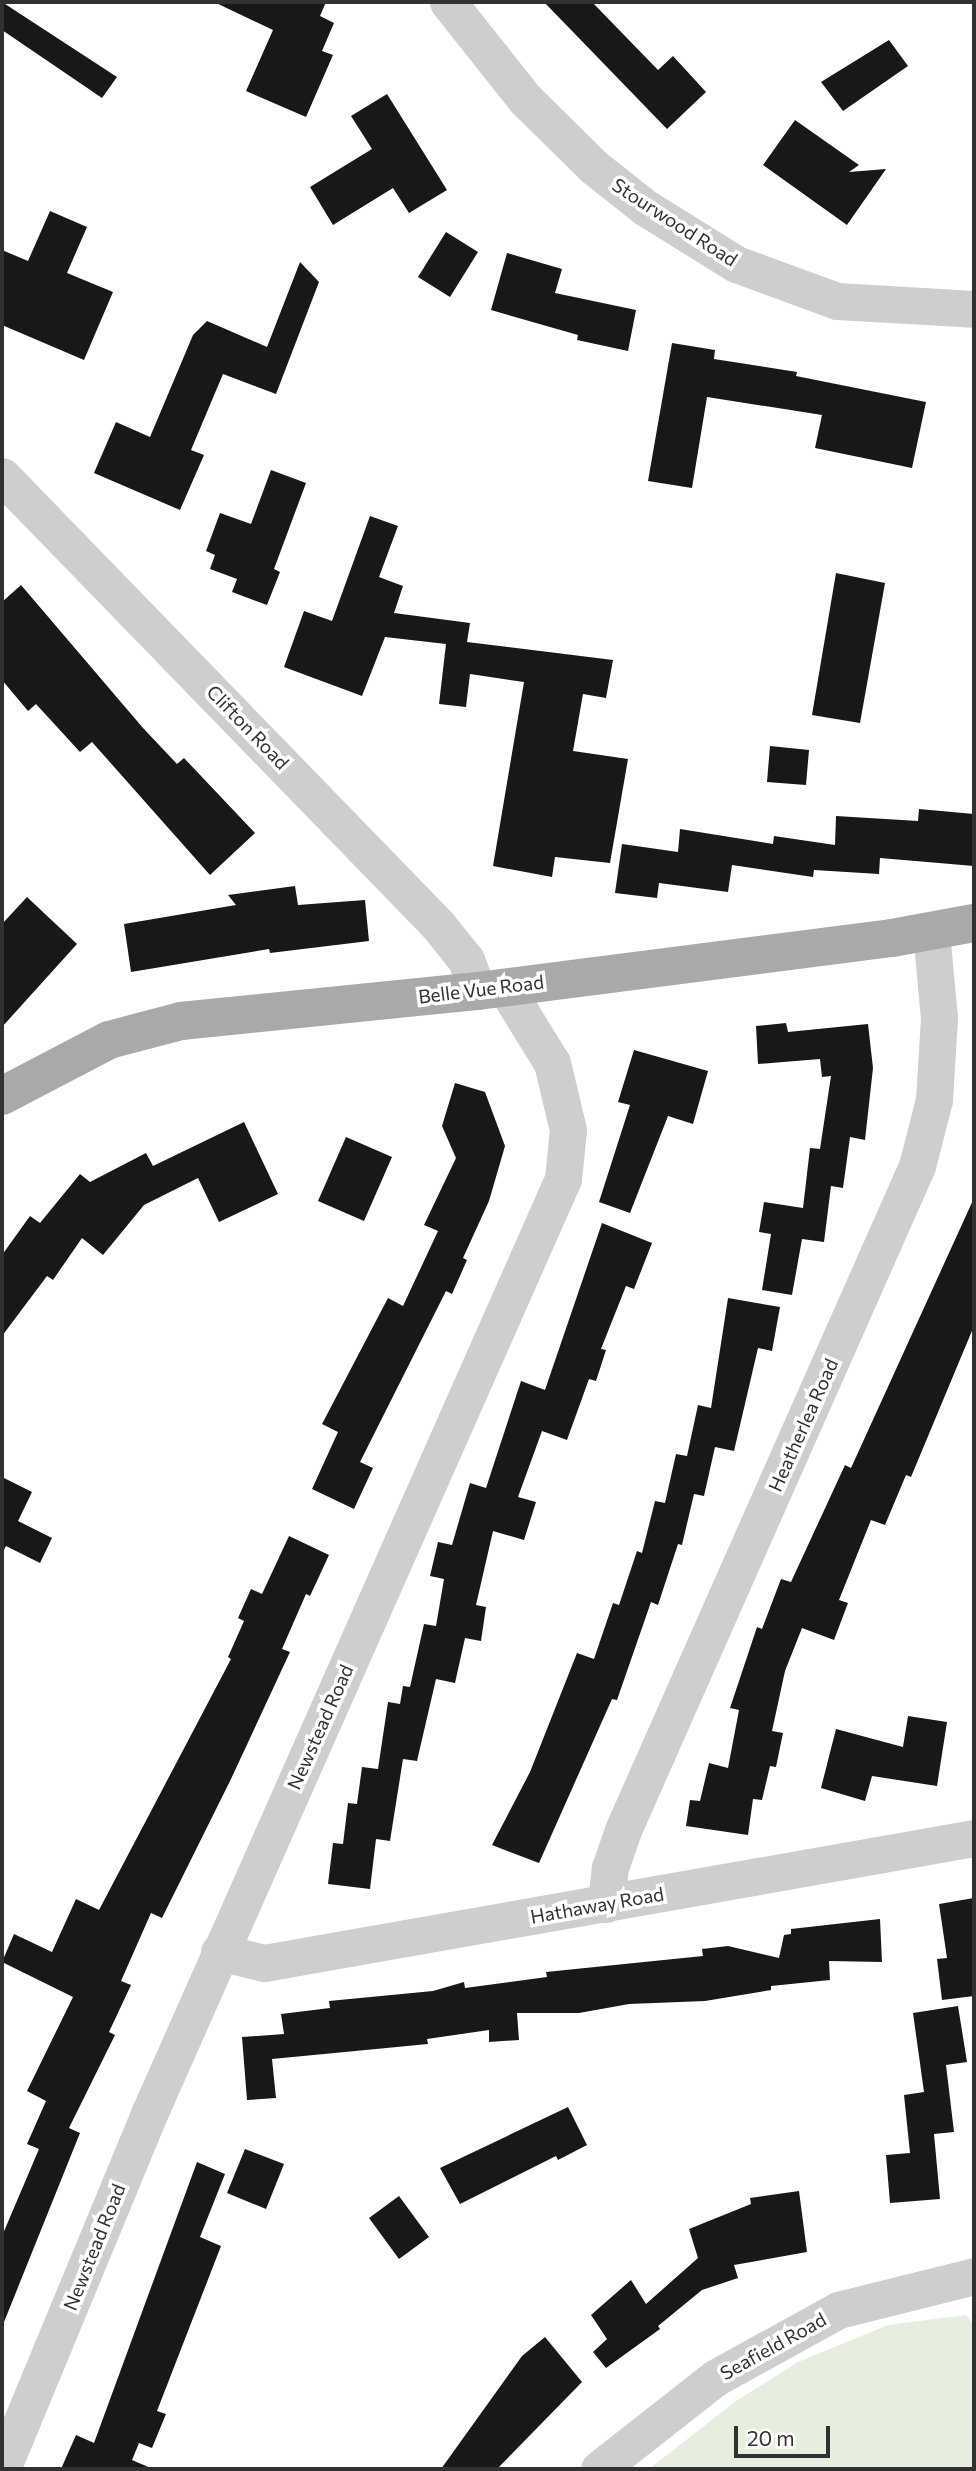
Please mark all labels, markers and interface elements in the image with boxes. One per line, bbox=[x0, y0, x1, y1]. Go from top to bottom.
street label: Stourwood Road bbox=[608, 173, 742, 271]
street label: Clifton Road bbox=[202, 680, 294, 774]
street label: Belle Vue Road bbox=[417, 970, 545, 1008]
street label: Heatherlea Road bbox=[763, 1355, 843, 1495]
street label: Newstead Road bbox=[282, 1661, 358, 1793]
street label: Hathaway Road bbox=[528, 1882, 666, 1928]
street label: Newstead Road bbox=[58, 2180, 130, 2314]
street label: Seafield Road bbox=[716, 2308, 830, 2384]
scale bar bbox=[738, 2412, 834, 2456]
text: 20 m bbox=[747, 2425, 795, 2450]

